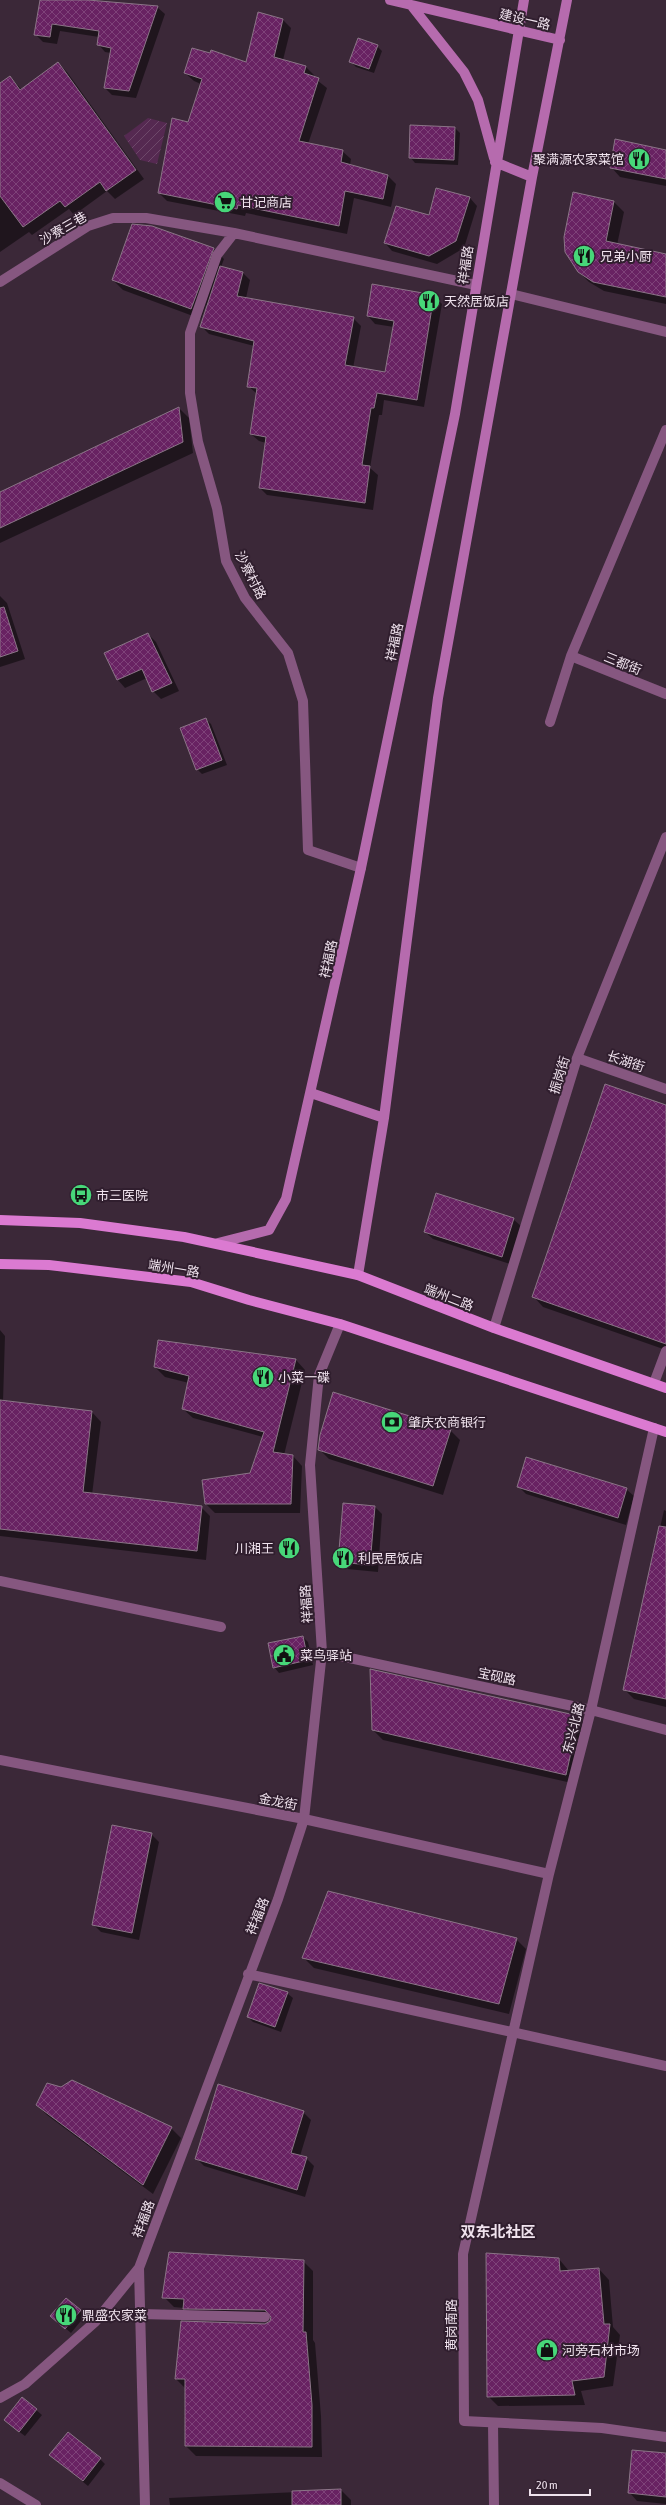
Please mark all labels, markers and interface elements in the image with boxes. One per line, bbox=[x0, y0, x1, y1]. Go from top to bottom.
street label: 建设一路 bbox=[498, 6, 552, 33]
restaurant icon: 聚满源农家菜馆 bbox=[626, 146, 652, 172]
place label: 聚满源农家菜馆 bbox=[533, 152, 624, 167]
supermarket icon: 甘记商店 bbox=[212, 189, 238, 215]
place label: 甘记商店 bbox=[240, 195, 292, 210]
street label: 沙寮三巷 bbox=[37, 209, 90, 248]
restaurant icon: 兄弟小厨 bbox=[571, 243, 597, 269]
street label: 祥福路 bbox=[455, 245, 476, 286]
place label: 兄弟小厨 bbox=[600, 249, 652, 264]
restaurant icon: 天然居饭店 bbox=[416, 288, 442, 314]
place label: 天然居饭店 bbox=[444, 294, 509, 309]
street label: 沙寮村路 bbox=[232, 549, 269, 602]
street label: 祥福路 bbox=[383, 621, 406, 663]
street label: 三都街 bbox=[602, 649, 644, 678]
street label: 祥福路 bbox=[317, 938, 340, 980]
street label: 长湖街 bbox=[605, 1048, 647, 1075]
street label: 振岗街 bbox=[547, 1054, 572, 1096]
bus stop icon: 市三医院 bbox=[68, 1182, 94, 1208]
place label: 市三医院 bbox=[96, 1188, 148, 1203]
street label: 端州一路 bbox=[147, 1257, 201, 1280]
street label: 端州二路 bbox=[422, 1281, 476, 1314]
restaurant icon: 小菜一碟 bbox=[250, 1364, 276, 1390]
place label: 小菜一碟 bbox=[278, 1370, 330, 1385]
bank icon: 肇庆农商银行 bbox=[379, 1409, 405, 1435]
place label: 肇庆农商银行 bbox=[408, 1415, 486, 1430]
restaurant icon: 川湘王 bbox=[276, 1535, 302, 1561]
place label: 川湘王 bbox=[235, 1541, 274, 1556]
restaurant icon: 利民居饭店 bbox=[330, 1545, 356, 1571]
place label: 利民居饭店 bbox=[358, 1551, 423, 1566]
street label: 祥福路 bbox=[298, 1584, 315, 1624]
public building icon: 菜鸟驿站 bbox=[271, 1642, 297, 1668]
place label: 菜鸟驿站 bbox=[300, 1648, 352, 1663]
street label: 宝砚路 bbox=[476, 1665, 518, 1688]
street label: 东兴北路 bbox=[560, 1701, 587, 1755]
street label: 金龙街 bbox=[257, 1790, 298, 1813]
street label: 祥福路 bbox=[243, 1895, 272, 1937]
street label: 祥福路 bbox=[130, 2198, 157, 2240]
district label: 双东北社区 bbox=[460, 2223, 536, 2240]
street label: 黄岗南路 bbox=[444, 2299, 459, 2351]
restaurant icon: 鼎盛农家菜 bbox=[53, 2302, 79, 2328]
place label: 鼎盛农家菜 bbox=[82, 2308, 147, 2323]
shop icon: 河旁石材市场 bbox=[534, 2337, 560, 2363]
place label: 河旁石材市场 bbox=[562, 2343, 640, 2358]
scale bar bbox=[530, 2471, 590, 2497]
text: 20 m bbox=[536, 2478, 558, 2492]

